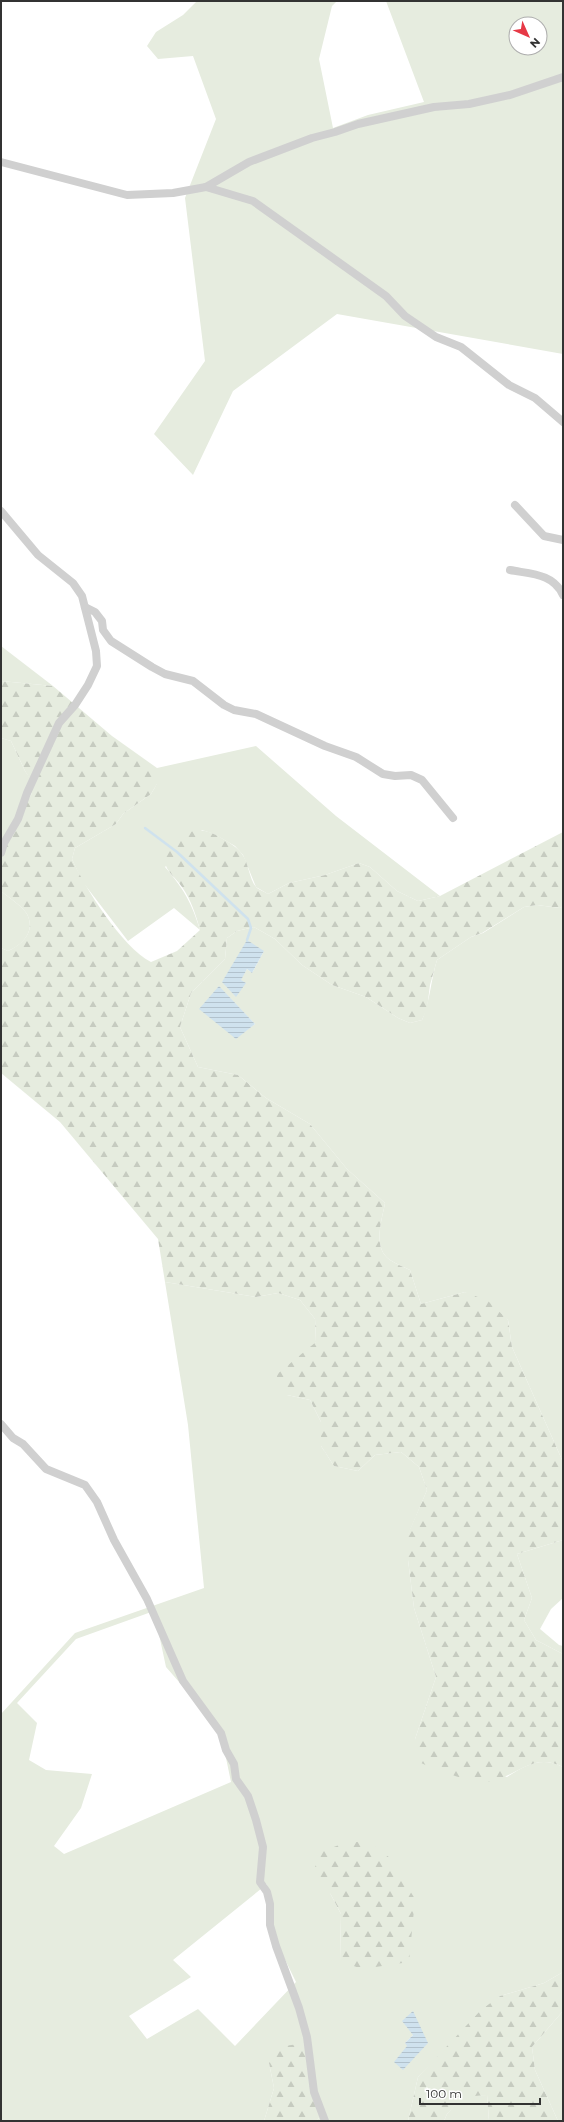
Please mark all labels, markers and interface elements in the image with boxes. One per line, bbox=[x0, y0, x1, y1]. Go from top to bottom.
north arrow bbox=[508, 16, 548, 56]
text: N bbox=[527, 35, 543, 51]
scale bar bbox=[420, 2080, 540, 2106]
text: 100 m bbox=[426, 2086, 462, 2101]

